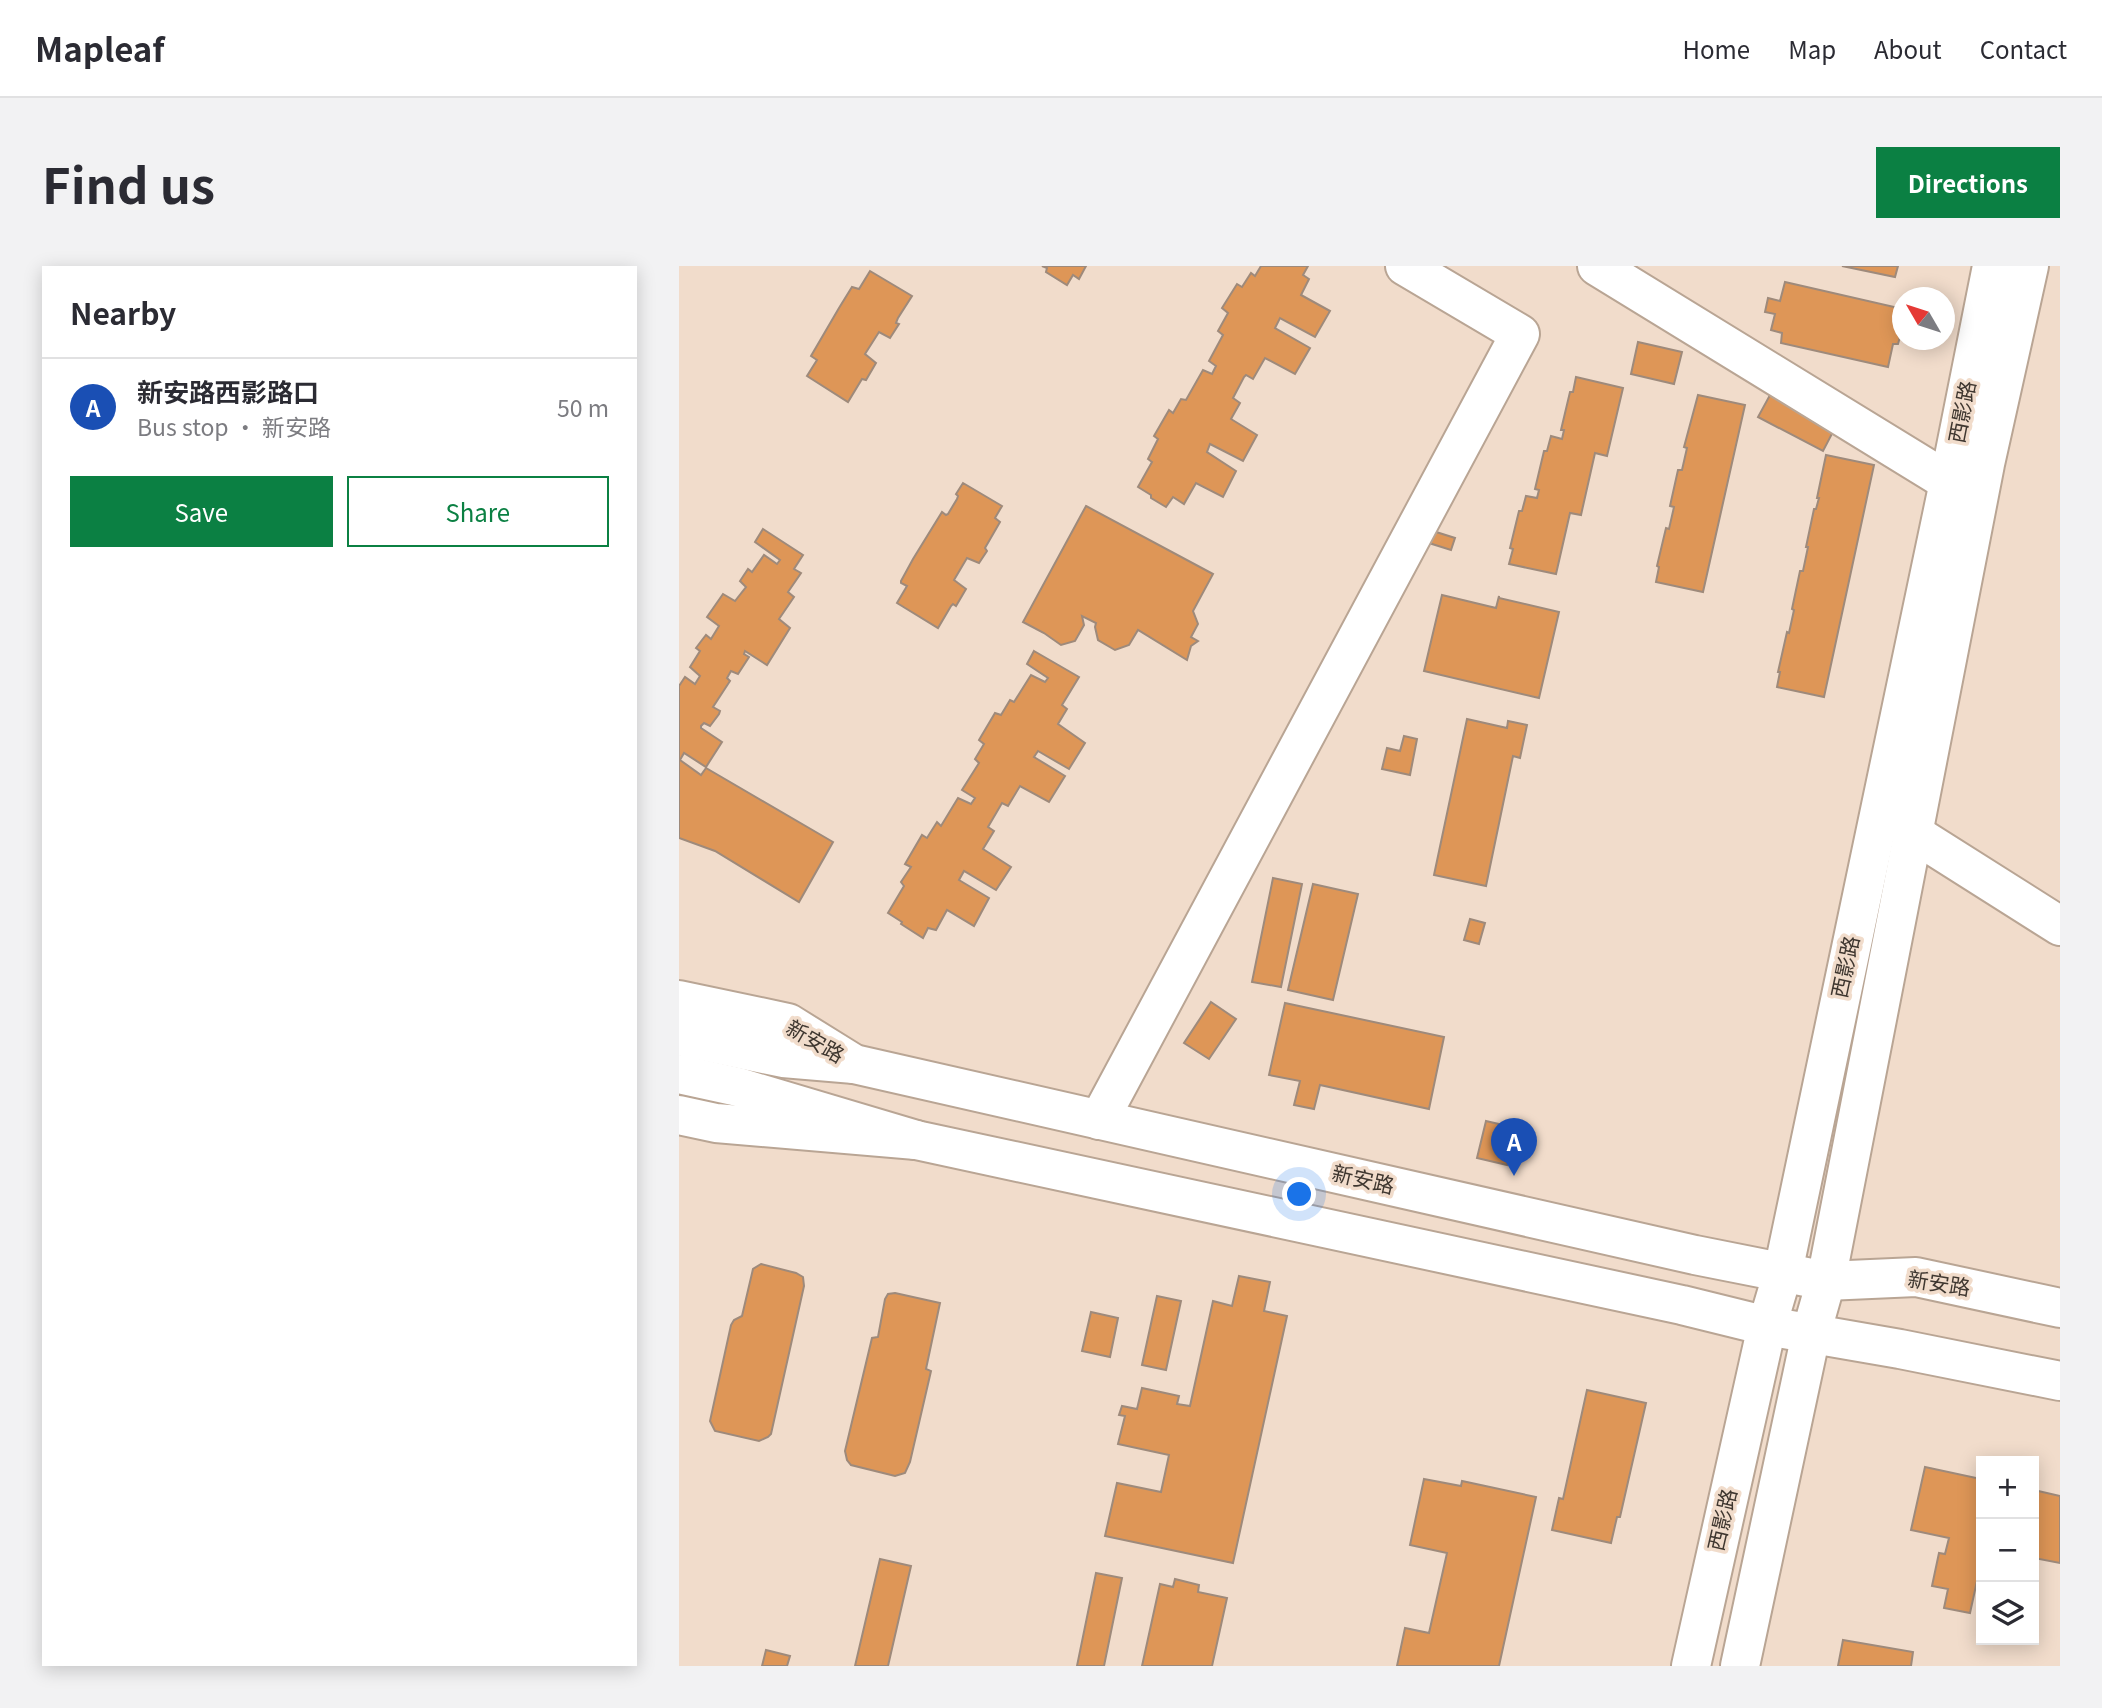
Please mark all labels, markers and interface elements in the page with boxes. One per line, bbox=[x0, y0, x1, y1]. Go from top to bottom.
text: Mapleaf bbox=[35, 24, 165, 72]
text: Home bbox=[1683, 31, 1750, 66]
text: Map bbox=[1788, 31, 1836, 66]
text: About bbox=[1874, 31, 1942, 66]
text: Contact bbox=[1980, 31, 2067, 66]
text: Find us bbox=[42, 147, 215, 218]
button: Directions bbox=[1876, 147, 2060, 218]
north arrow bbox=[1892, 287, 1955, 350]
text: Nearby bbox=[70, 290, 176, 334]
text: 新安路西影路口 bbox=[137, 372, 319, 409]
street label: 西影路 bbox=[1940, 378, 1982, 445]
text: A bbox=[86, 390, 100, 424]
text: 50 m bbox=[557, 390, 609, 424]
text: Bus stop · 新安路 bbox=[137, 409, 331, 443]
button: Save bbox=[70, 476, 333, 547]
button: Share bbox=[347, 476, 609, 547]
street label: 西影路 bbox=[1823, 933, 1865, 1001]
street label: 新安路 bbox=[781, 1012, 851, 1069]
pin: A bbox=[1491, 1118, 1537, 1176]
street label: 新安路 bbox=[1329, 1156, 1398, 1200]
your location bbox=[1282, 1177, 1316, 1211]
street label: 新安路 bbox=[1906, 1262, 1973, 1302]
map controls bbox=[1976, 1456, 2039, 1645]
button: + bbox=[1976, 1456, 2039, 1519]
street label: 西影路 bbox=[1699, 1485, 1743, 1554]
button: − bbox=[1976, 1519, 2039, 1582]
button: layers bbox=[1976, 1582, 2039, 1645]

